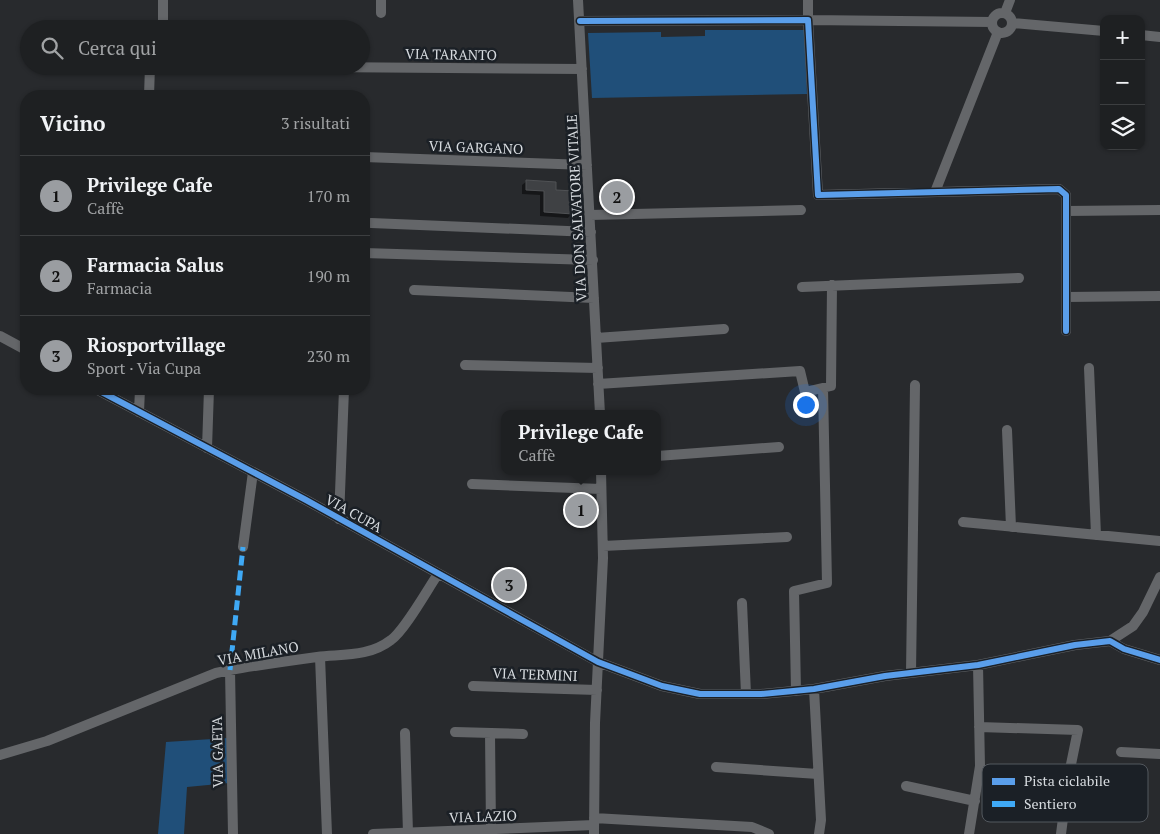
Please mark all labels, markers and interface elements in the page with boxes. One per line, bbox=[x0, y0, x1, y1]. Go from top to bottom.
map controls bbox=[1100, 15, 1145, 150]
button: + bbox=[1100, 15, 1145, 60]
search box bbox=[20, 20, 370, 75]
icon: search bbox=[38, 34, 66, 62]
text: Cerca qui bbox=[78, 35, 157, 60]
street label: VIA TARANTO bbox=[405, 44, 497, 64]
button: − bbox=[1100, 60, 1145, 105]
button: layers bbox=[1100, 105, 1145, 150]
text: Vicino bbox=[40, 109, 106, 137]
text: 3 risultati bbox=[281, 112, 350, 134]
street label: VIA DON SALVATORE VITALE bbox=[562, 114, 590, 302]
street label: VIA GARGANO bbox=[428, 136, 524, 158]
text: Privilege Cafe bbox=[87, 172, 213, 197]
pin: 2 bbox=[601, 178, 633, 216]
text: 1 bbox=[51, 185, 61, 207]
text: 170 m bbox=[307, 185, 350, 207]
text: Caffè bbox=[87, 197, 124, 219]
text: Farmacia Salus bbox=[87, 252, 224, 277]
text: 2 bbox=[51, 265, 61, 287]
text: 190 m bbox=[307, 265, 350, 287]
text: Farmacia bbox=[87, 277, 152, 299]
text: Riosportvillage bbox=[87, 332, 226, 357]
text: 3 bbox=[51, 345, 61, 367]
text: 230 m bbox=[307, 345, 350, 367]
text: Sport · Via Cupa bbox=[87, 357, 201, 379]
your location bbox=[793, 392, 819, 418]
popup bbox=[501, 410, 661, 475]
text: Privilege Cafe bbox=[518, 419, 644, 444]
text: Caffè bbox=[518, 444, 555, 466]
street label: VIA CUPA bbox=[322, 490, 386, 537]
pin: 1 bbox=[565, 491, 597, 529]
pin: 3 bbox=[493, 566, 525, 604]
street label: VIA MILANO bbox=[216, 637, 300, 669]
street label: VIA TERMINI bbox=[492, 663, 578, 685]
street label: VIA GAETA bbox=[207, 716, 227, 788]
legend bbox=[982, 764, 1148, 822]
text: Pista ciclabile bbox=[1024, 771, 1110, 790]
text: Sentiero bbox=[1024, 794, 1077, 813]
street label: VIA LAZIO bbox=[449, 805, 517, 827]

